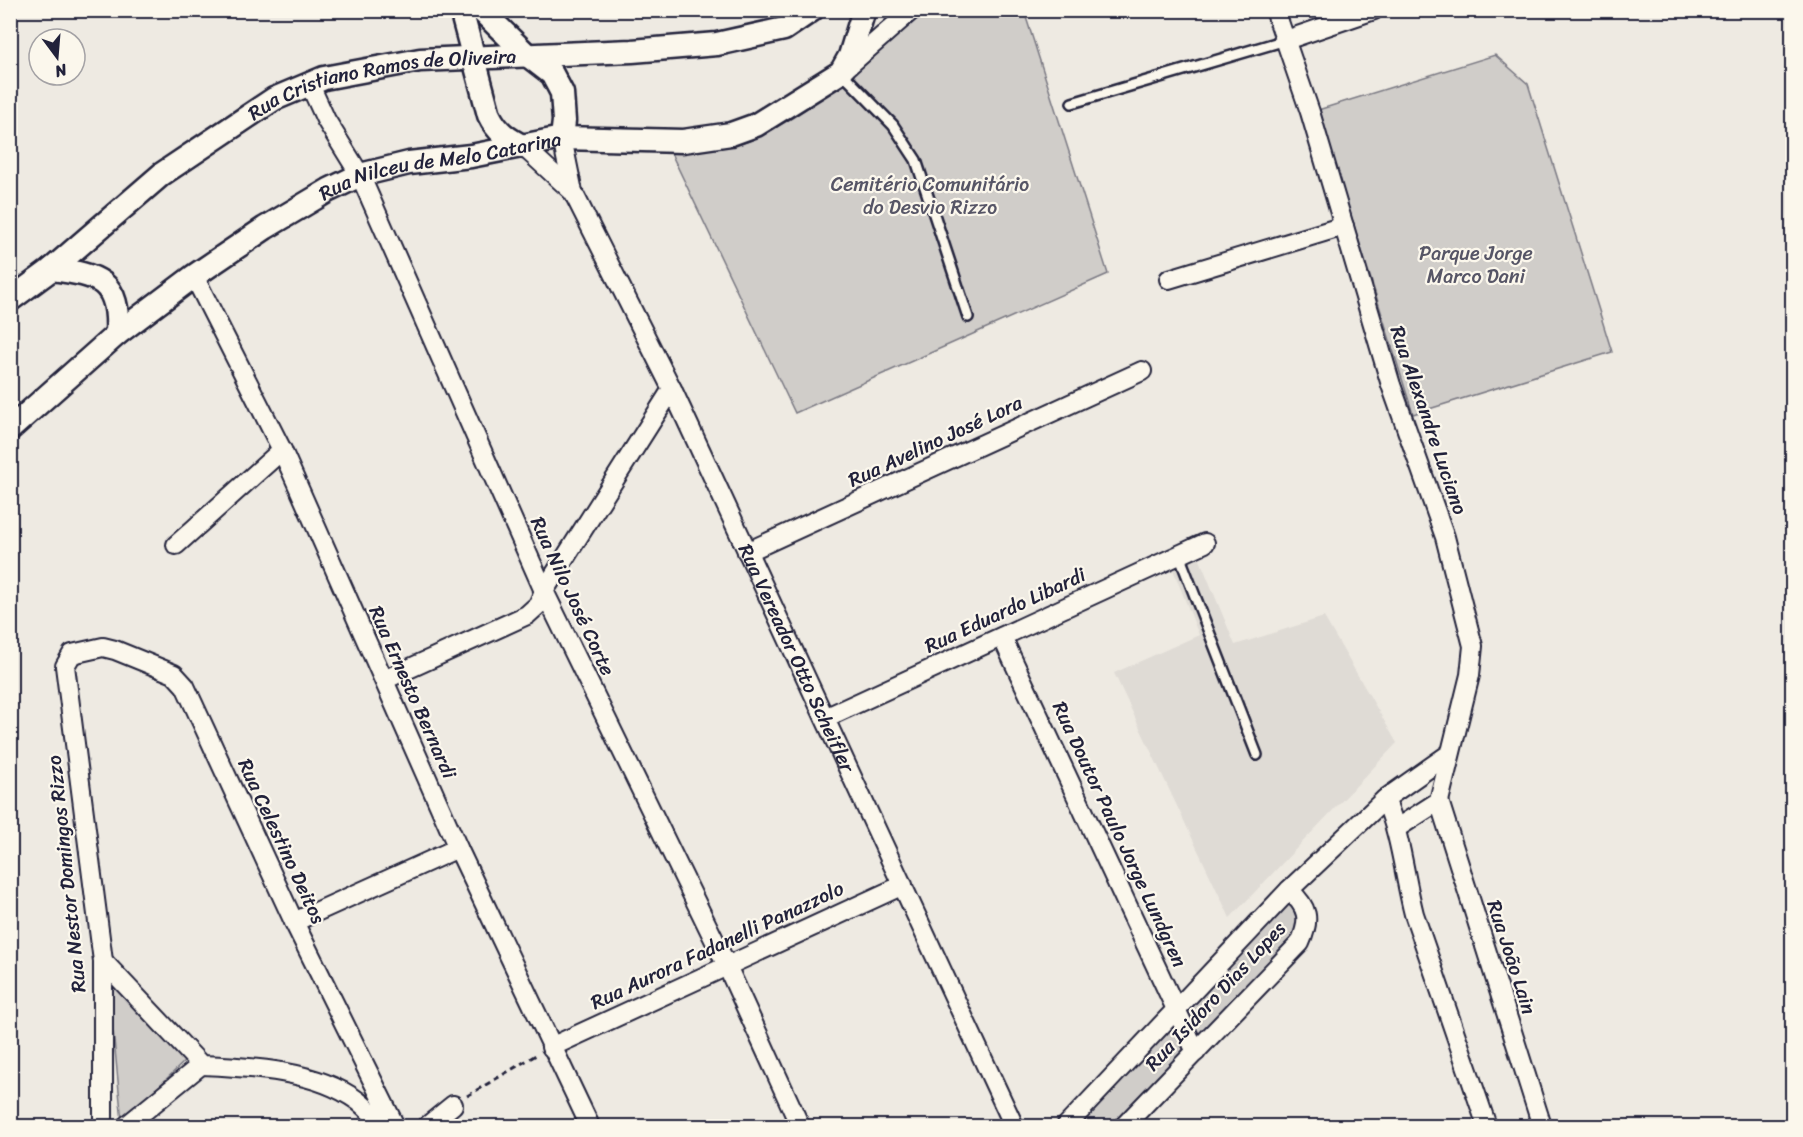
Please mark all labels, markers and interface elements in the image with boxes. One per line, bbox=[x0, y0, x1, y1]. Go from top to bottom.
north arrow bbox=[27, 27, 87, 87]
street label: Rua Cristiano Ramos de Oliveira bbox=[241, 39, 517, 130]
text: N bbox=[51, 55, 71, 87]
street label: Rua Nilceu de Melo Catarina bbox=[312, 122, 564, 211]
park label: Cemitério Comunitário do Desvio Rizzo bbox=[831, 167, 1029, 225]
park label: Parque Jorge Marco Dani bbox=[1419, 236, 1533, 294]
street label: Rua Alexandre Luciano bbox=[1380, 321, 1477, 520]
street label: Rua Avelino José Lora bbox=[842, 385, 1029, 497]
street label: Rua Nilo José Corte bbox=[520, 511, 625, 682]
street label: Rua Vereador Otto Scheifler bbox=[728, 538, 865, 780]
street label: Rua Eduardo Libardi bbox=[919, 557, 1093, 663]
street label: Rua Ernesto Bernardi bbox=[359, 600, 467, 786]
street label: Rua Doutor Paulo Jorge Lundgren bbox=[1042, 695, 1197, 973]
street label: Rua Celestino Deitos bbox=[228, 752, 336, 931]
street label: Rua Nestor Domingos Rizzo bbox=[37, 754, 96, 994]
street label: Rua Aurora Fadanelli Panazzolo bbox=[585, 871, 850, 1020]
street label: Rua João Lain bbox=[1477, 895, 1547, 1019]
street label: Rua Isidoro Dias Lopes bbox=[1136, 913, 1295, 1079]

